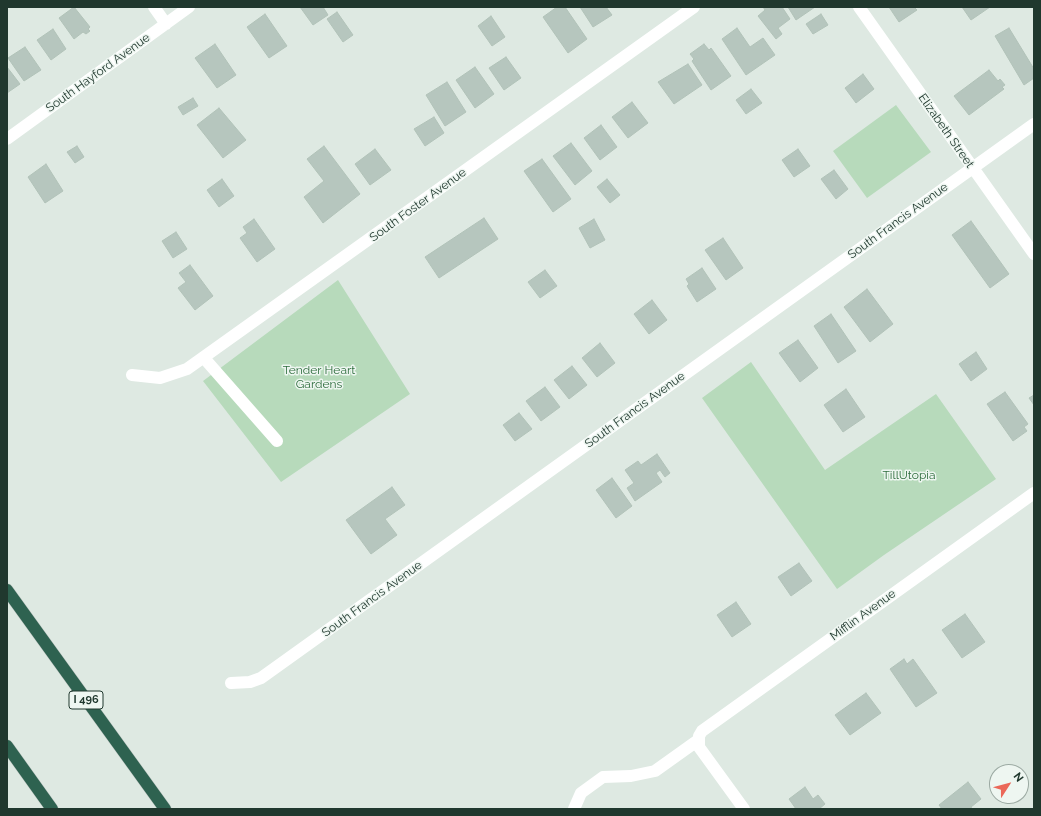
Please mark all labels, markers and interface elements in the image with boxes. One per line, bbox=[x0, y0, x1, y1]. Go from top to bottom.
street label: South Hayford Avenue bbox=[43, 30, 153, 116]
street label: Elizabeth Street bbox=[915, 91, 977, 171]
street label: South Foster Avenue bbox=[367, 165, 469, 245]
street label: South Francis Avenue bbox=[845, 180, 951, 262]
park label: Tender Heart Gardens bbox=[283, 363, 355, 391]
street label: South Francis Avenue bbox=[582, 369, 688, 451]
park label: TillUtopia bbox=[883, 468, 935, 482]
street label: South Francis Avenue bbox=[319, 558, 425, 640]
street label: Mifflin Avenue bbox=[827, 586, 899, 644]
road number: I 496 bbox=[69, 691, 103, 709]
north arrow bbox=[989, 764, 1029, 804]
text: N bbox=[1011, 770, 1026, 784]

